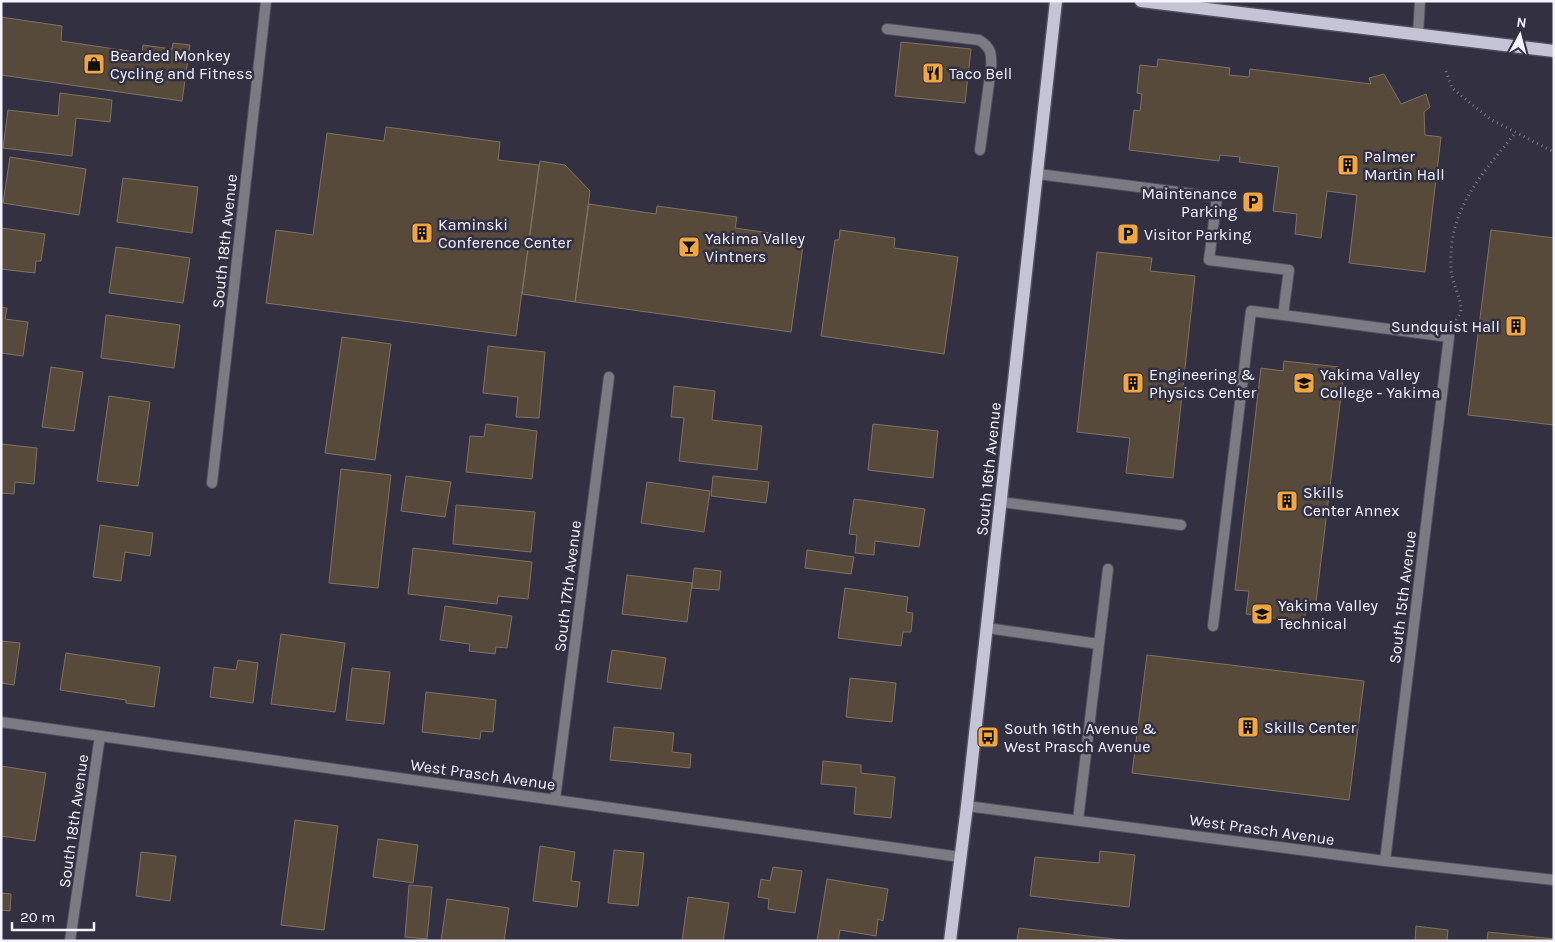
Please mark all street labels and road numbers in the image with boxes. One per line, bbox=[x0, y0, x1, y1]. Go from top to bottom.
street label: South 18th Avenue bbox=[208, 173, 241, 309]
street label: South 16th Avenue bbox=[972, 401, 1005, 537]
street label: South 17th Avenue bbox=[550, 519, 585, 653]
street label: South 15th Avenue bbox=[1385, 529, 1420, 665]
street label: South 18th Avenue bbox=[55, 753, 92, 889]
street label: West Prasch Avenue bbox=[409, 755, 557, 794]
street label: West Prasch Avenue bbox=[1188, 810, 1336, 849]

